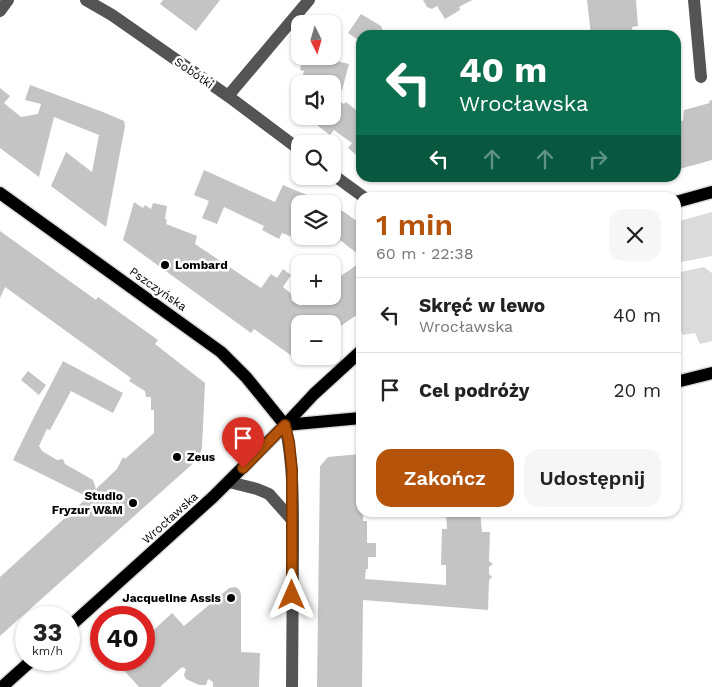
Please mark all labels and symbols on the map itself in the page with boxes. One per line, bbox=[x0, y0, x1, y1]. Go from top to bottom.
north arrow bbox=[291, 15, 341, 65]
street label: Sobótki bbox=[172, 54, 216, 92]
place label: Lombard bbox=[175, 258, 228, 272]
marker: Lombard bbox=[159, 259, 171, 271]
street label: Pszczyńska bbox=[127, 264, 189, 314]
pin bbox=[222, 417, 264, 468]
place label: Zeus bbox=[187, 450, 216, 464]
marker: Zeus bbox=[171, 451, 183, 463]
place label: Studio Fryzur W&M bbox=[52, 489, 123, 517]
street label: Wrocławska bbox=[139, 489, 201, 547]
marker: Studio Fryzur W&M bbox=[127, 497, 139, 509]
position arrow bbox=[265, 568, 317, 620]
place label: Jacqueline Assis bbox=[122, 591, 222, 605]
marker: Jacqueline Assis bbox=[225, 592, 237, 604]
speed limit sign: 40 bbox=[90, 606, 155, 671]

